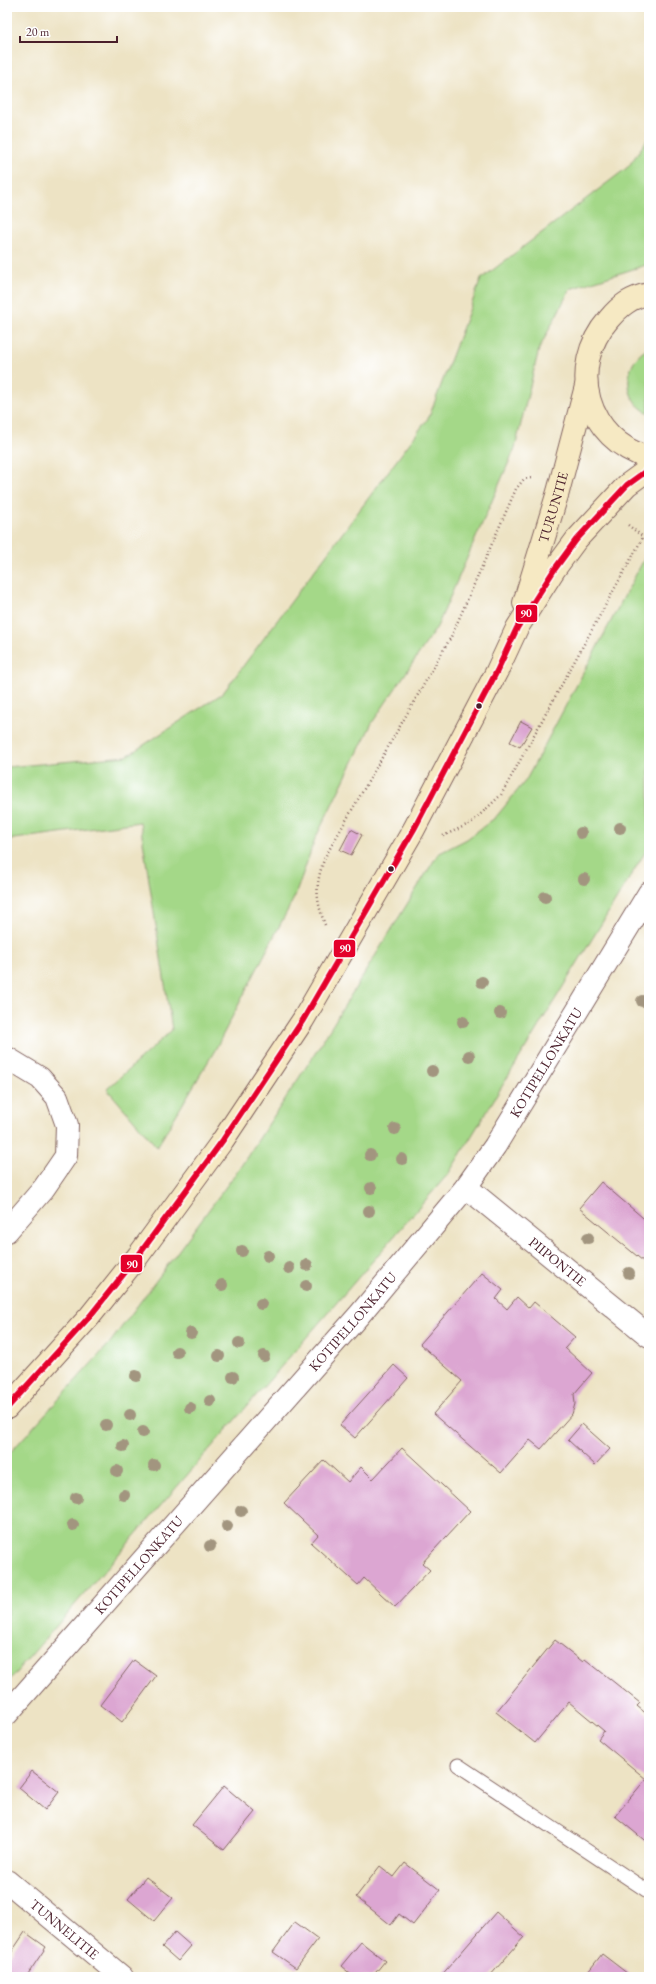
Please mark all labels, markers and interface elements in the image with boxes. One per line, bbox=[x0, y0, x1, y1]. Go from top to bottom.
scale bar bbox=[20, 18, 117, 44]
text: 20 m bbox=[26, 24, 50, 40]
street label: TURUNTIE bbox=[534, 470, 572, 545]
line badge: 90 bbox=[515, 604, 538, 623]
text: 90 bbox=[520, 606, 532, 620]
unlabelled marker bbox=[474, 701, 484, 711]
unlabelled marker bbox=[386, 864, 396, 874]
line badge: 90 bbox=[333, 939, 356, 958]
text: 90 bbox=[339, 941, 351, 955]
street label: KOTIPELLONKATU bbox=[506, 1004, 587, 1121]
street label: PIIPONTIE bbox=[525, 1233, 590, 1290]
line badge: 90 bbox=[120, 1254, 143, 1273]
text: 90 bbox=[126, 1257, 138, 1271]
street label: KOTIPELLONKATU bbox=[305, 1268, 401, 1375]
street label: KOTIPELLONKATU bbox=[90, 1511, 187, 1618]
street label: TUNNELITIE bbox=[26, 1895, 103, 1963]

